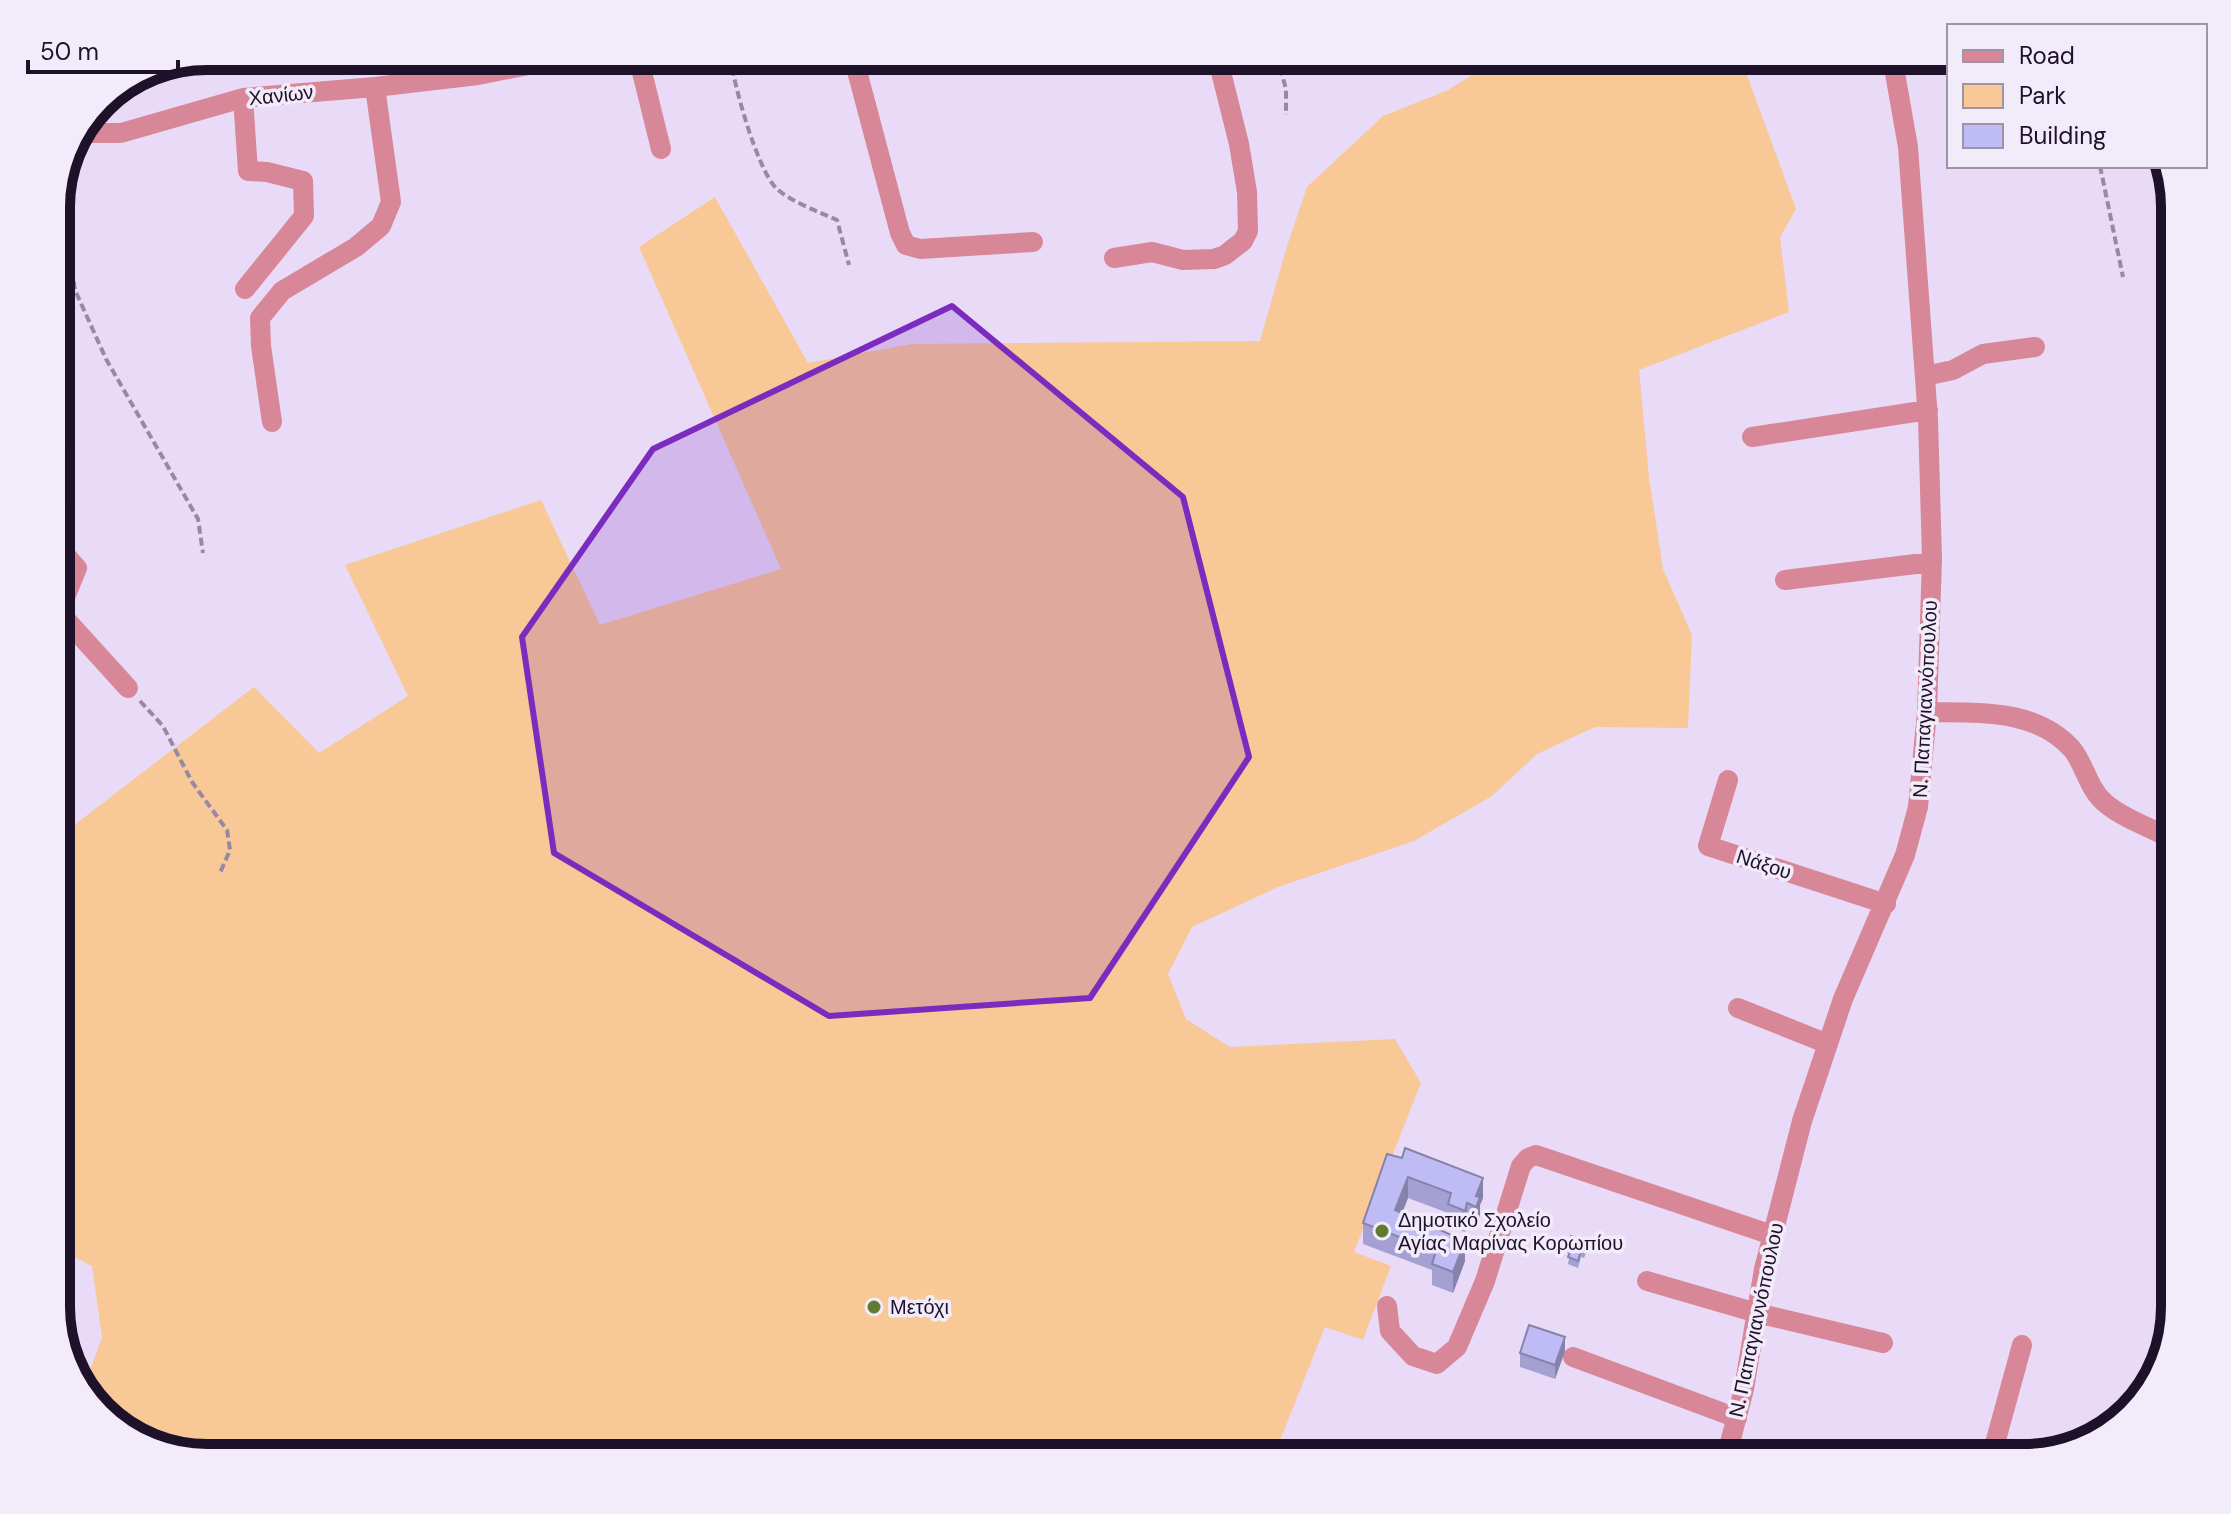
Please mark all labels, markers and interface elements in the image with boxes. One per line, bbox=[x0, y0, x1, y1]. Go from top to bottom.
scale bar bbox=[28, 24, 178, 74]
legend bbox=[1947, 24, 2207, 168]
text: 50 m bbox=[40, 36, 99, 67]
text: Road bbox=[2019, 40, 2075, 71]
street label: Χανίων bbox=[247, 79, 315, 111]
text: Park bbox=[2019, 80, 2066, 111]
text: Building bbox=[2019, 120, 2106, 151]
street label: Ν. Παπαγιαννόπουλου bbox=[1907, 599, 1943, 799]
street label: Νάξου bbox=[1733, 843, 1795, 885]
place label: Δημοτικό Σχολείο Αγίας Μαρίνας Κορωπίου bbox=[1398, 1207, 1623, 1256]
street label: Ν. Παπαγιαννόπουλου bbox=[1723, 1220, 1789, 1420]
marker: Δημοτικό Σχολείο Αγίας Μαρίνας Κορωπίου bbox=[1373, 1222, 1391, 1240]
place label: Μετόχι bbox=[890, 1294, 949, 1320]
marker: Μετόχι bbox=[865, 1298, 883, 1316]

